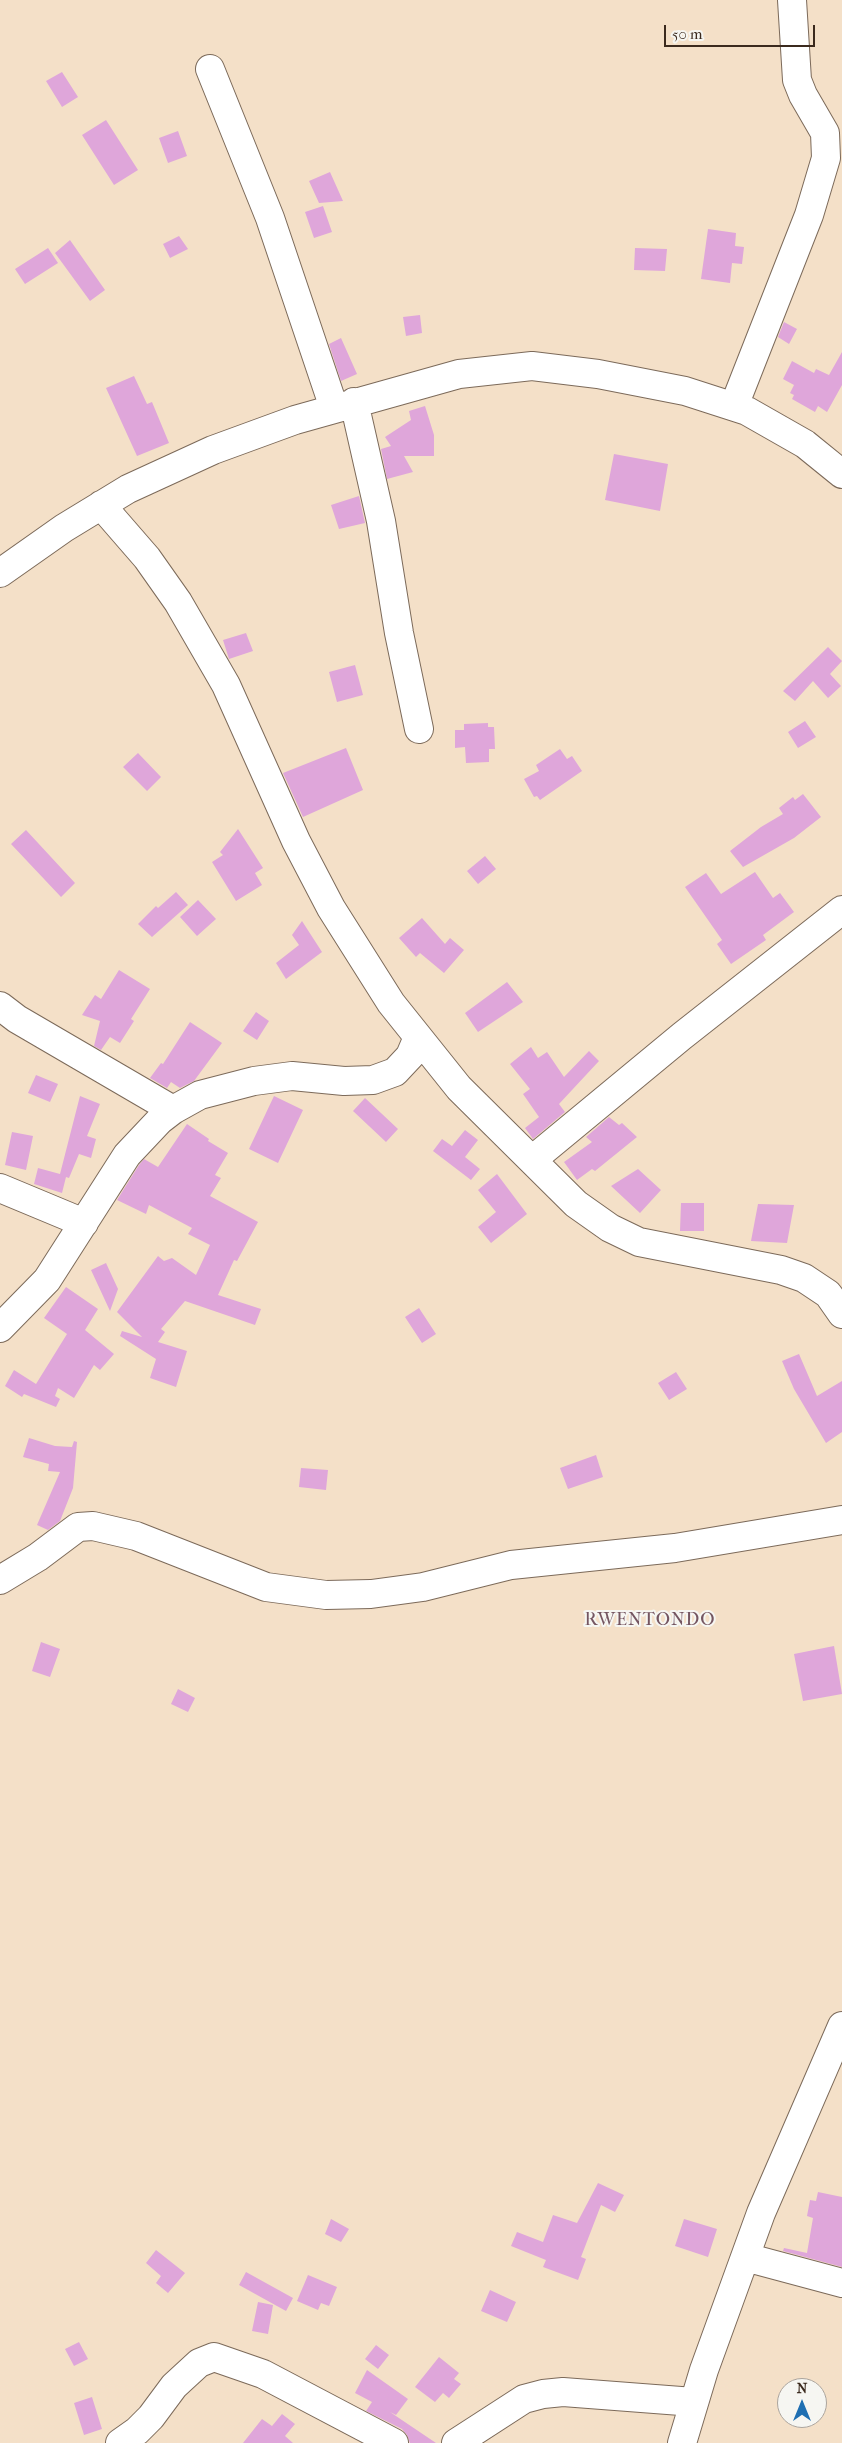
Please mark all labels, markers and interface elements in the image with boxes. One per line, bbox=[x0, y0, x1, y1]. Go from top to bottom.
scale bar bbox=[667, 15, 818, 47]
text: 50 m bbox=[672, 25, 702, 43]
district label: RWENTONDO bbox=[583, 1610, 717, 1632]
north arrow bbox=[777, 2378, 827, 2428]
text: N bbox=[797, 2380, 807, 2397]

